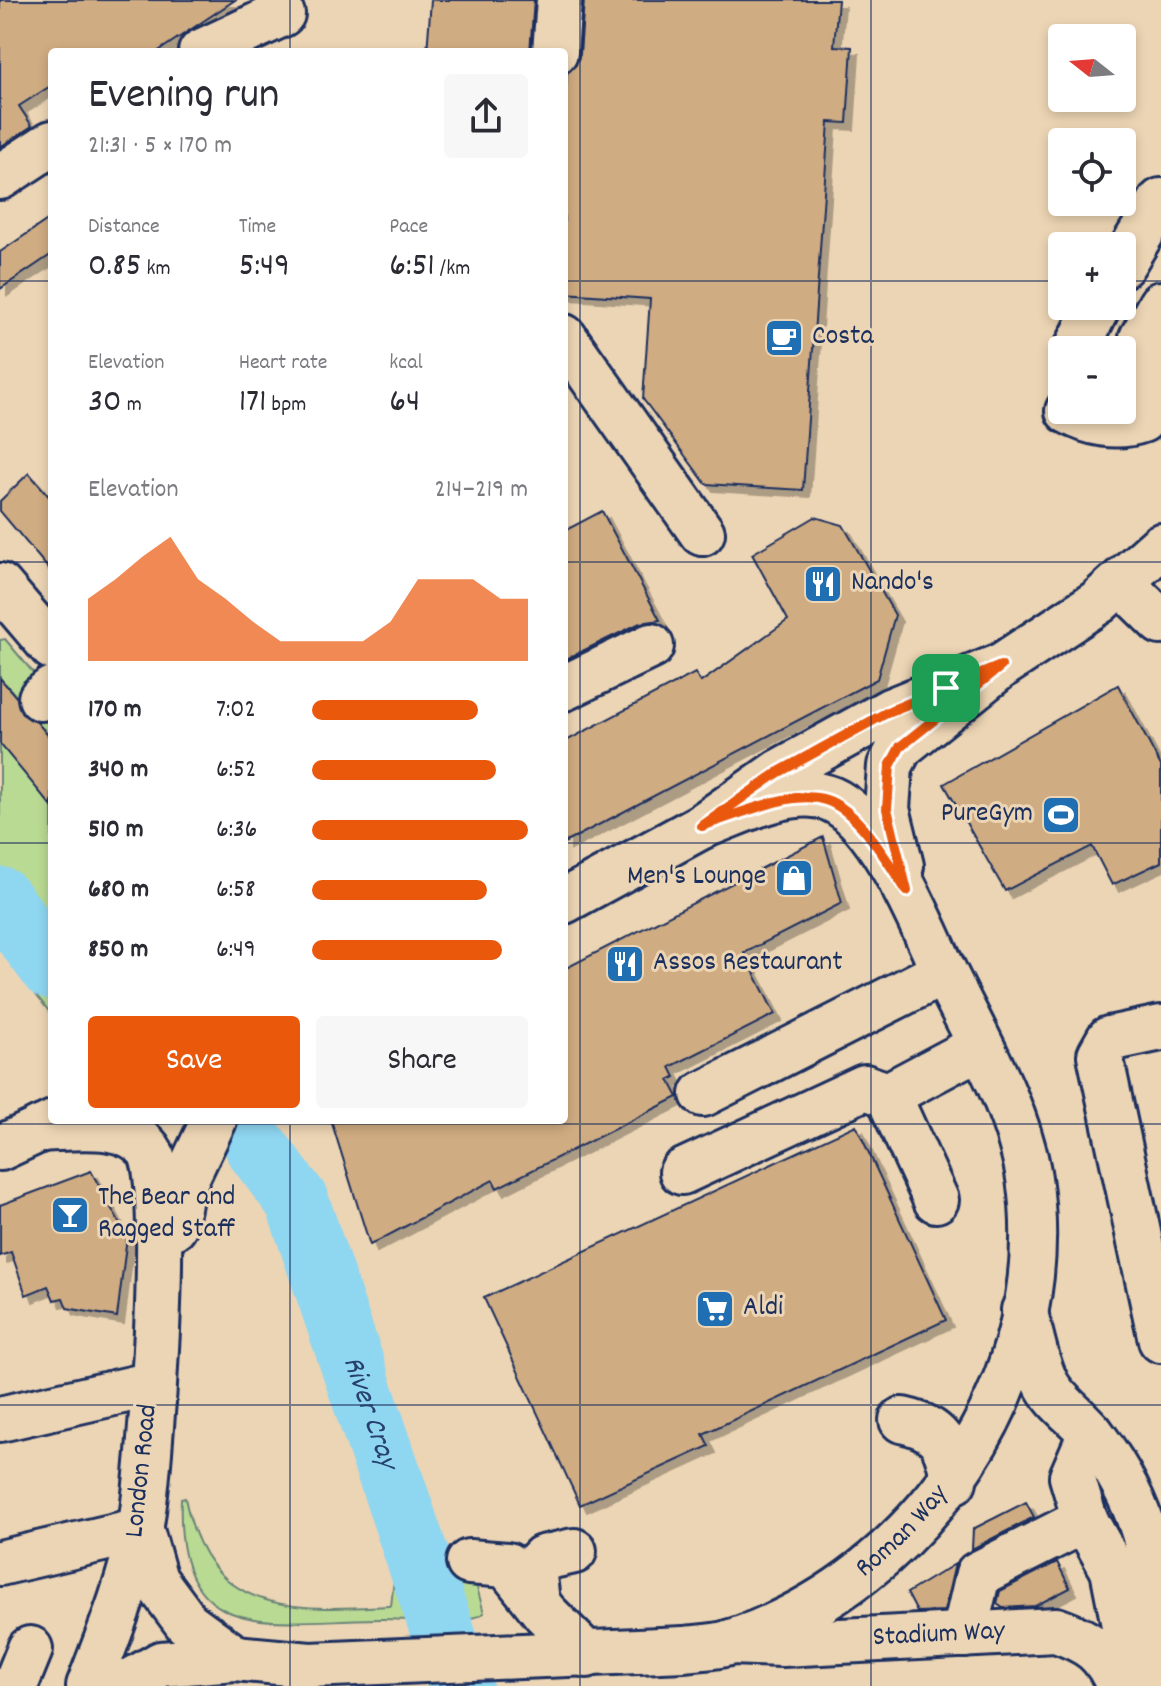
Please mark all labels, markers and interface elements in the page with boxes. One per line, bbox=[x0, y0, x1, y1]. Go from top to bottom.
north arrow bbox=[1048, 24, 1136, 112]
map controls bbox=[1048, 24, 1136, 424]
text: Evening run bbox=[88, 66, 279, 129]
button: share bbox=[444, 74, 528, 158]
text: 21:31 · 5 × 170 m bbox=[88, 128, 232, 165]
button: locate bbox=[1048, 128, 1136, 216]
text: Distance bbox=[88, 212, 160, 243]
text: Time bbox=[239, 212, 276, 243]
text: Pace bbox=[389, 212, 428, 243]
button: + bbox=[1048, 232, 1136, 320]
text: 0.85 bbox=[88, 243, 142, 292]
text: 5:49 bbox=[239, 243, 290, 292]
text: 6:51 bbox=[389, 243, 435, 292]
text: km bbox=[142, 254, 171, 285]
text: /km bbox=[435, 254, 470, 285]
cafe icon: Costa bbox=[763, 317, 805, 359]
place label: Costa bbox=[812, 318, 874, 358]
button: − bbox=[1048, 336, 1136, 424]
text: Elevation bbox=[88, 348, 165, 379]
text: Heart rate bbox=[239, 348, 328, 379]
text: kcal bbox=[389, 348, 423, 379]
text: 30 bbox=[88, 379, 122, 428]
text: 171 bbox=[239, 379, 267, 428]
text: 64 bbox=[389, 379, 420, 428]
text: m bbox=[122, 390, 142, 421]
text: bpm bbox=[267, 390, 306, 421]
text: Elevation bbox=[88, 472, 178, 509]
text: 214–219 m bbox=[434, 472, 528, 509]
restaurant icon: Nando's bbox=[802, 563, 844, 605]
place label: Nando's bbox=[851, 564, 934, 604]
pin bbox=[912, 654, 980, 722]
icon: arrive bbox=[924, 666, 968, 710]
text: 170 m bbox=[88, 692, 142, 729]
text: 7:02 bbox=[216, 692, 256, 729]
text: 340 m bbox=[88, 752, 148, 789]
text: 6:52 bbox=[216, 752, 256, 789]
sports icon: PureGym bbox=[1040, 794, 1082, 836]
place label: PureGym bbox=[941, 795, 1033, 835]
text: 510 m bbox=[88, 812, 144, 849]
text: 6:36 bbox=[216, 812, 257, 849]
shop icon: Men's Lounge bbox=[773, 857, 815, 899]
place label: Men's Lounge bbox=[627, 858, 766, 898]
text: 680 m bbox=[88, 872, 149, 909]
text: 6:58 bbox=[216, 872, 256, 909]
text: 850 m bbox=[88, 932, 148, 969]
text: 6:49 bbox=[216, 932, 256, 969]
restaurant icon: Assos Restaurant bbox=[604, 943, 646, 985]
place label: Assos Restaurant bbox=[653, 944, 843, 984]
button: Save bbox=[88, 1016, 300, 1108]
button: Share bbox=[316, 1016, 528, 1108]
place label: The Bear and Ragged Staff bbox=[98, 1179, 236, 1251]
bar icon: The Bear and Ragged Staff bbox=[49, 1194, 91, 1236]
supermarket icon: Aldi bbox=[694, 1288, 736, 1330]
place label: Aldi bbox=[743, 1289, 783, 1329]
water label: River Cray bbox=[330, 1351, 409, 1478]
street label: London Road bbox=[116, 1402, 170, 1540]
street label: Roman Way bbox=[848, 1477, 960, 1589]
street label: Stadium Way bbox=[872, 1613, 1007, 1659]

